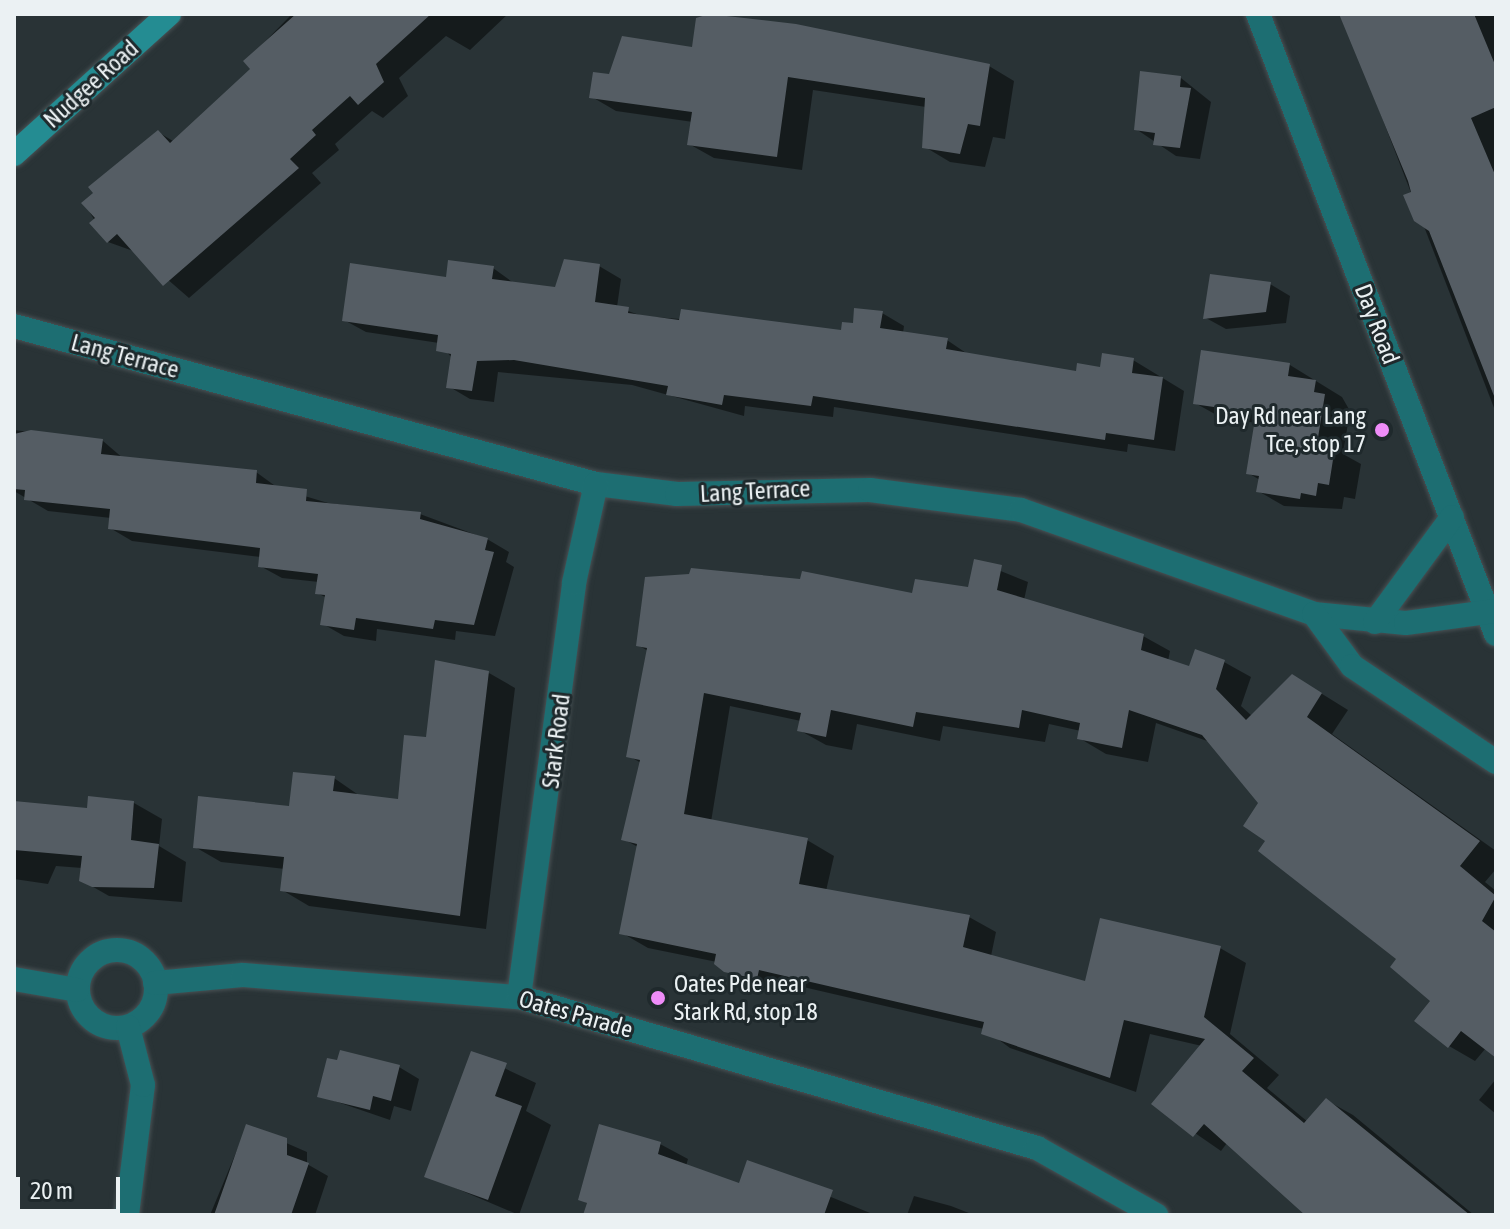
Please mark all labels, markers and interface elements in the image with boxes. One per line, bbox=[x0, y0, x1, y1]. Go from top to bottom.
street label: Nudgee Road bbox=[38, 34, 144, 134]
street label: Day Road bbox=[1349, 280, 1405, 368]
street label: Lang Terrace bbox=[68, 328, 182, 384]
place label: Day Rd near Lang Tce, stop 17 bbox=[1215, 402, 1366, 458]
marker: Day Rd near Lang Tce, stop 17 bbox=[1373, 421, 1391, 439]
street label: Lang Terrace bbox=[699, 474, 811, 508]
street label: Stark Road bbox=[536, 692, 576, 790]
place label: Oates Pde near Stark Rd, stop 18 bbox=[674, 970, 818, 1026]
street label: Oates Parade bbox=[516, 984, 636, 1044]
marker: Oates Pde near Stark Rd, stop 18 bbox=[649, 989, 667, 1007]
scale bar bbox=[20, 1161, 124, 1211]
text: 20 m bbox=[30, 1177, 73, 1204]

